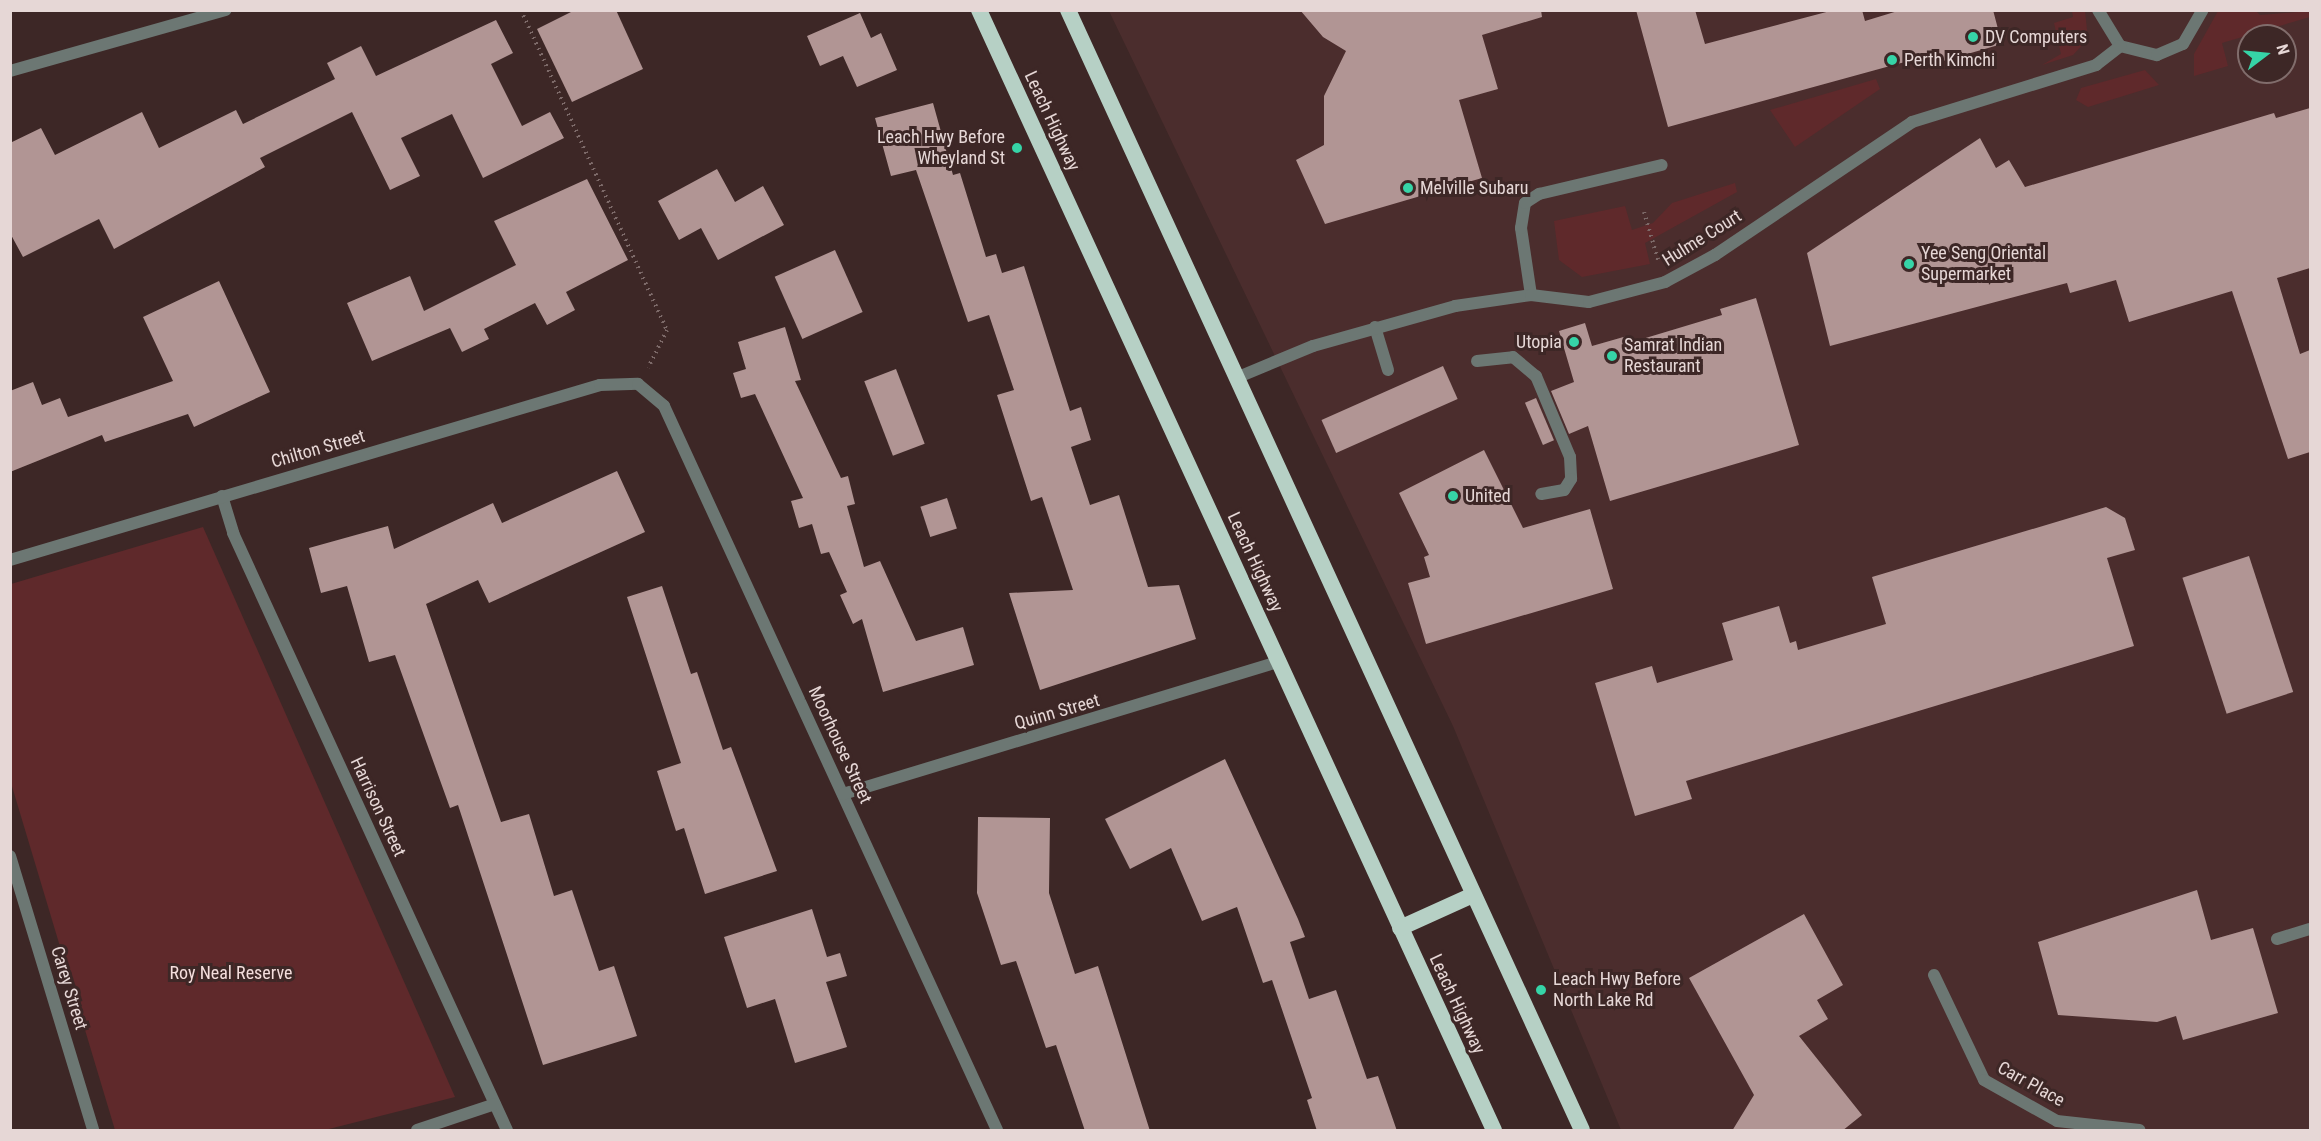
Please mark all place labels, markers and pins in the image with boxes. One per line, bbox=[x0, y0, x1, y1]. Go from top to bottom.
place label: DV Computers bbox=[1985, 26, 2087, 48]
marker: DV Computers bbox=[1966, 30, 1980, 44]
place label: Perth Kimchi bbox=[1904, 49, 1995, 71]
marker: Perth Kimchi bbox=[1885, 53, 1899, 67]
place label: Leach Hwy Before Wheyland St bbox=[877, 127, 1005, 170]
marker: Leach Hwy Before Wheyland St bbox=[1010, 141, 1024, 155]
place label: Melville Subaru bbox=[1420, 177, 1529, 199]
marker: Melville Subaru bbox=[1401, 181, 1415, 195]
place label: Yee Seng Oriental Supermarket bbox=[1921, 243, 2046, 286]
marker: Yee Seng Oriental Supermarket bbox=[1902, 257, 1916, 271]
place label: Utopia bbox=[1516, 331, 1562, 353]
marker: Utopia bbox=[1567, 335, 1581, 349]
place label: Samrat Indian Restaurant bbox=[1624, 335, 1722, 378]
marker: Samrat Indian Restaurant bbox=[1605, 349, 1619, 363]
place label: United bbox=[1465, 485, 1511, 507]
marker: United bbox=[1446, 489, 1460, 503]
place label: Leach Hwy Before North Lake Rd bbox=[1553, 969, 1681, 1012]
marker: Leach Hwy Before North Lake Rd bbox=[1534, 983, 1548, 997]

